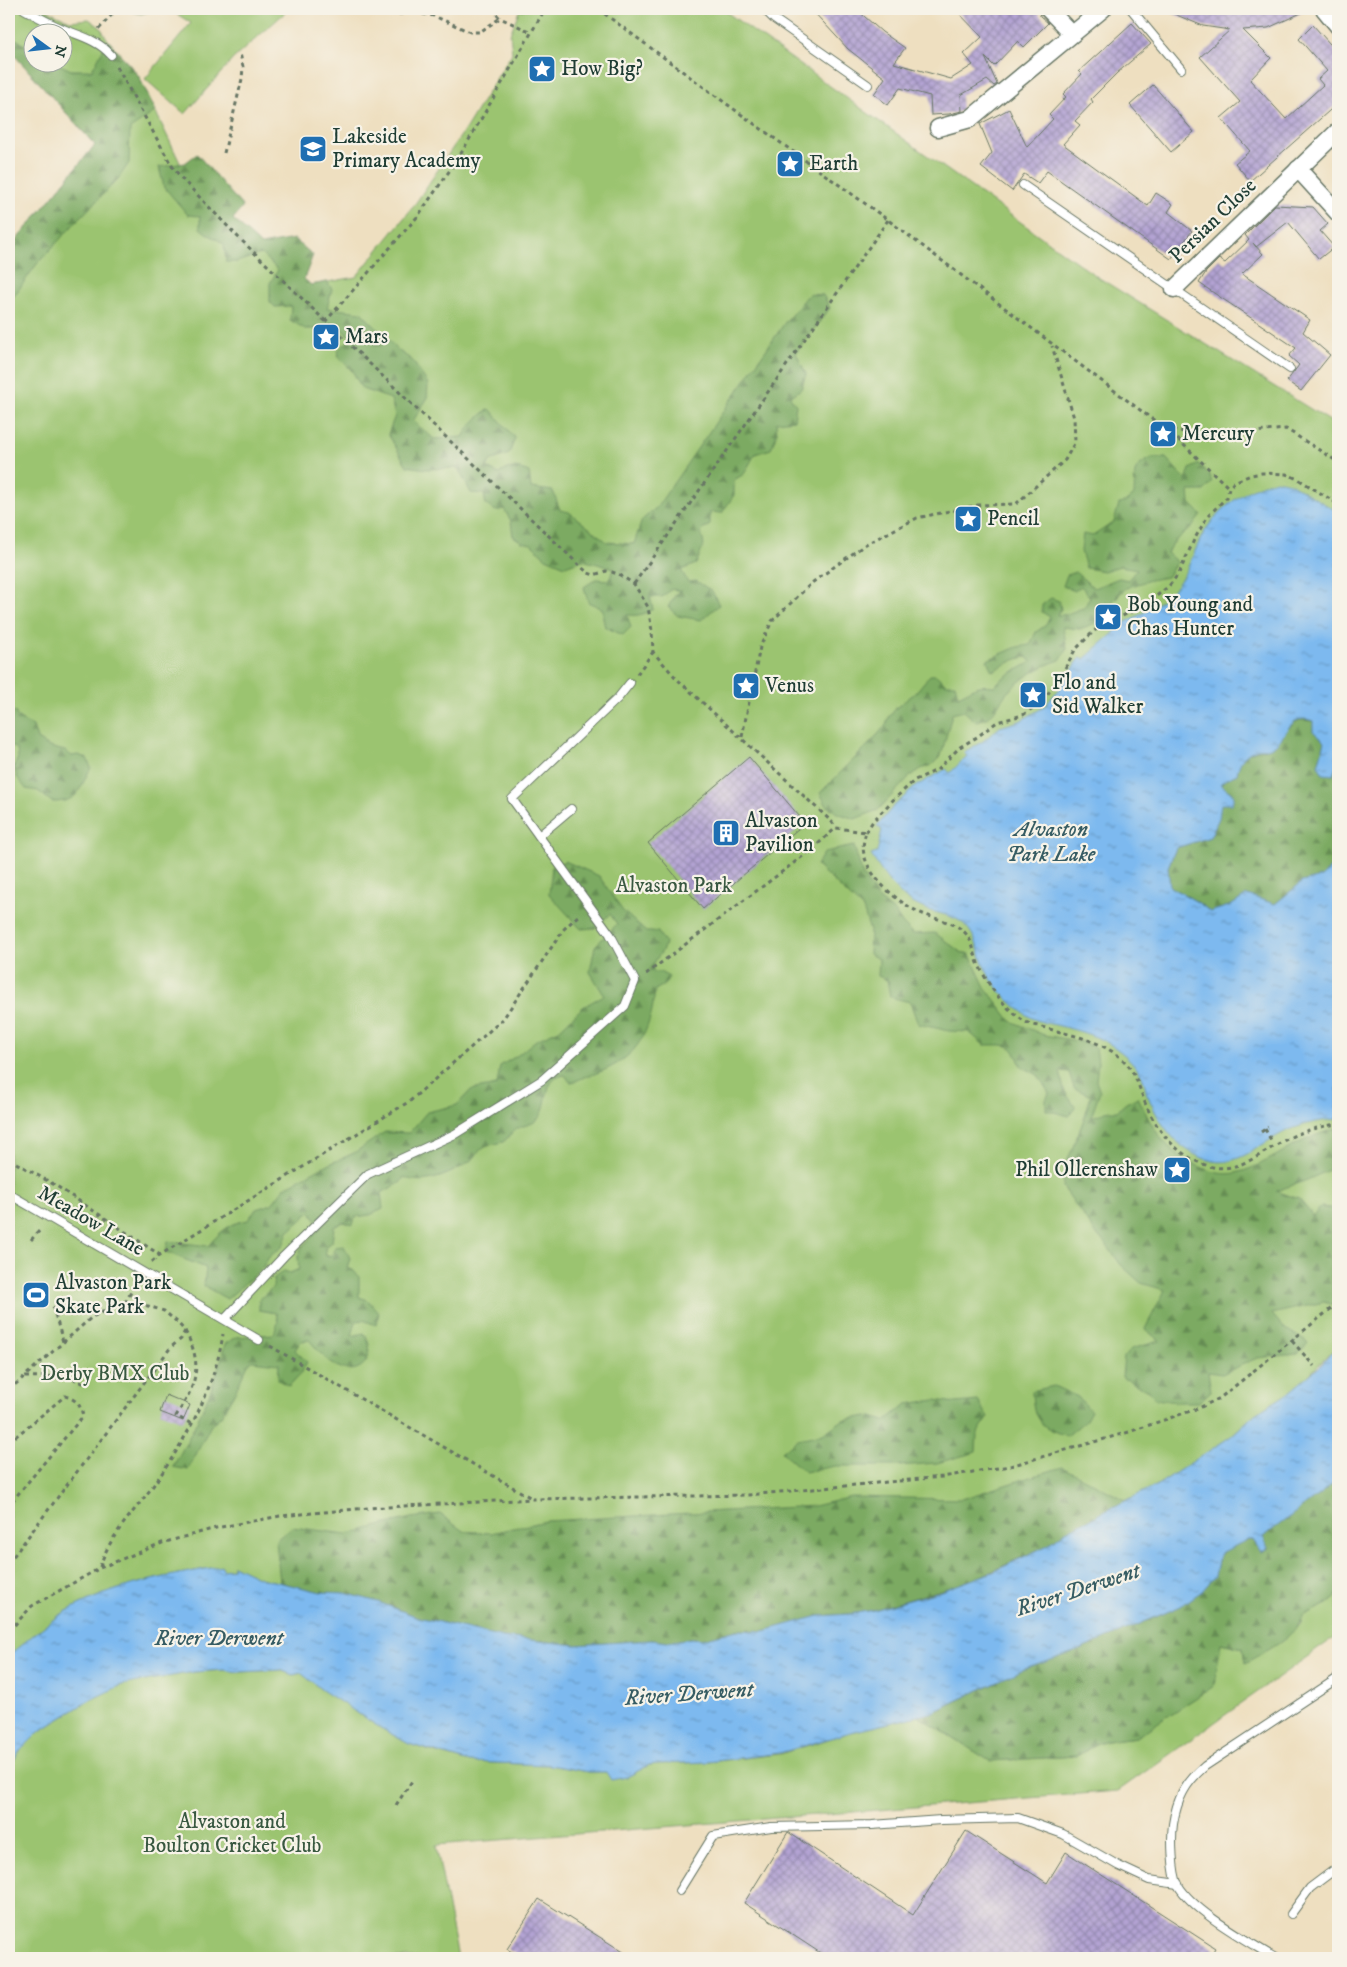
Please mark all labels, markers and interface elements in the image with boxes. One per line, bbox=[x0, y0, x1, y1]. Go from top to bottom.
north arrow bbox=[22, 22, 72, 72]
text: N bbox=[49, 43, 70, 59]
place icon: How Big? bbox=[527, 54, 557, 84]
place label: How Big? bbox=[561, 56, 643, 82]
place label: Lakeside Primary Academy bbox=[332, 124, 482, 174]
school or university icon: Lakeside Primary Academy bbox=[298, 134, 328, 164]
place icon: Earth bbox=[775, 149, 805, 179]
place label: Earth bbox=[809, 151, 858, 177]
street label: Persian Close bbox=[1164, 173, 1262, 269]
place icon: Mars bbox=[311, 322, 341, 352]
place label: Mars bbox=[345, 324, 388, 350]
place icon: Mercury bbox=[1148, 419, 1178, 449]
place label: Mercury bbox=[1182, 421, 1255, 447]
place icon: Pencil bbox=[953, 504, 983, 534]
place label: Pencil bbox=[987, 506, 1040, 532]
place label: Bob Young and Chas Hunter bbox=[1127, 592, 1254, 642]
place icon: Bob Young and Chas Hunter bbox=[1093, 602, 1123, 632]
place label: Flo and Sid Walker bbox=[1052, 670, 1144, 720]
place icon: Venus bbox=[731, 671, 761, 701]
place label: Venus bbox=[764, 673, 814, 699]
place icon: Flo and Sid Walker bbox=[1018, 680, 1048, 710]
place label: Alvaston Pavilion bbox=[745, 808, 818, 858]
water label: Alvaston Park Lake bbox=[1007, 816, 1096, 868]
building icon: Alvaston Pavilion bbox=[711, 818, 741, 848]
park label: Alvaston Park bbox=[616, 873, 733, 899]
place icon: Phil Ollerenshaw bbox=[1162, 1155, 1192, 1185]
place label: Phil Ollerenshaw bbox=[1015, 1157, 1159, 1183]
street label: Meadow Lane bbox=[33, 1180, 149, 1262]
place label: Alvaston Park Skate Park bbox=[55, 1270, 172, 1320]
sports icon: Alvaston Park Skate Park bbox=[21, 1280, 51, 1310]
park label: Derby BMX Club bbox=[41, 1361, 190, 1387]
water label: River Derwent bbox=[1012, 1557, 1145, 1623]
water label: River Derwent bbox=[154, 1625, 285, 1652]
water label: River Derwent bbox=[623, 1676, 755, 1712]
park label: Alvaston and Boulton Cricket Club bbox=[143, 1809, 322, 1859]

